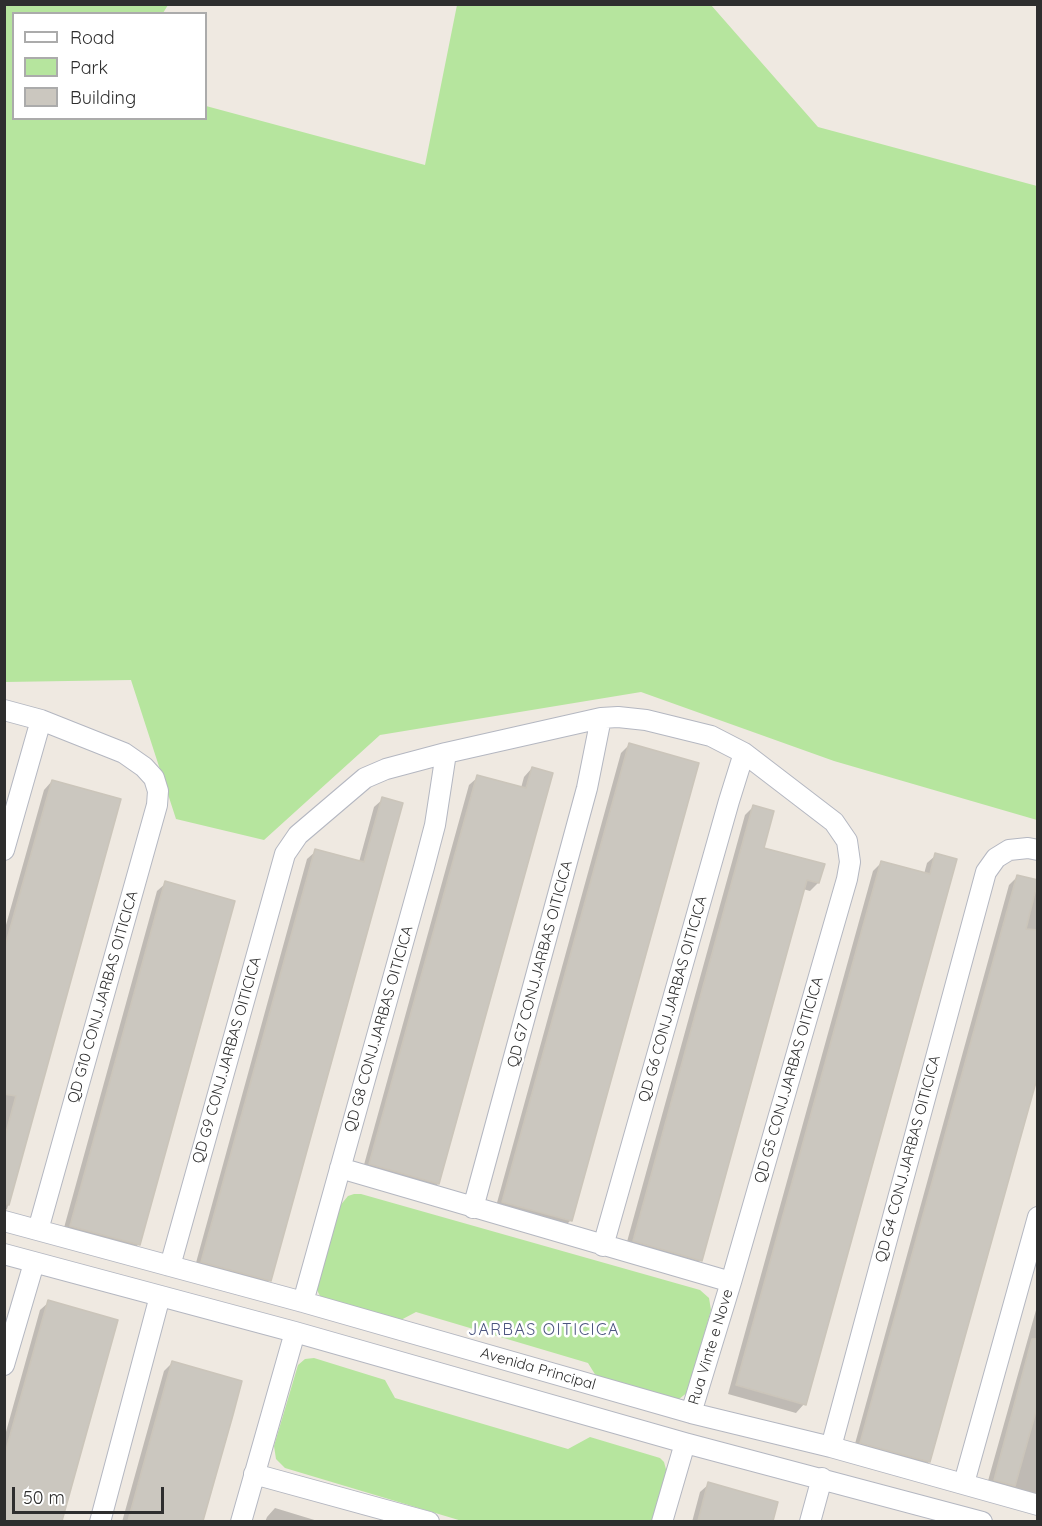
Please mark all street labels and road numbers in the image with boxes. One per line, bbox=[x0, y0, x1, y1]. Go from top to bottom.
street label: QD G7 CONJ.JARBAS OITICICA bbox=[504, 859, 576, 1069]
street label: QD G10 CONJ.JARBAS OITICICA bbox=[64, 889, 142, 1105]
street label: QD G6 CONJ.JARBAS OITICICA bbox=[635, 894, 711, 1104]
street label: QD G8 CONJ.JARBAS OITICICA bbox=[341, 924, 417, 1134]
street label: QD G9 CONJ.JARBAS OITICICA bbox=[189, 955, 265, 1165]
street label: QD G5 CONJ.JARBAS OITICICA bbox=[751, 975, 827, 1185]
street label: QD G4 CONJ.JARBAS OITICICA bbox=[872, 1053, 944, 1265]
street label: Rua Vinte e Nove bbox=[685, 1287, 737, 1407]
street label: Avenida Principal bbox=[478, 1344, 598, 1394]

